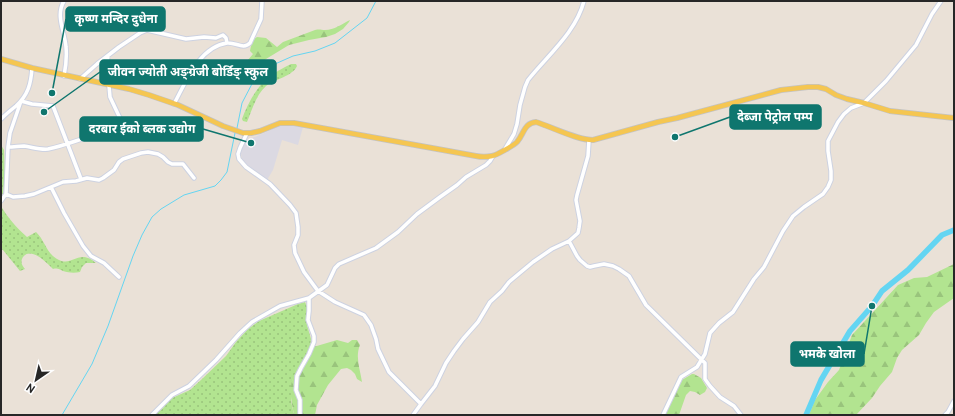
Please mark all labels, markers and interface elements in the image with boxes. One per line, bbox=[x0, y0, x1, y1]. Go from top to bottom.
callout: कृष्ण मन्दिर दुधेना bbox=[66, 7, 165, 31]
text: कृष्ण मन्दिर दुधेना bbox=[75, 11, 158, 28]
callout: जीवन ज्योती अङ्ग्रेजी बोर्डिङ् स्कुल bbox=[100, 60, 276, 84]
text: जीवन ज्योती अङ्ग्रेजी बोर्डिङ् स्कुल bbox=[108, 64, 269, 81]
callout: देब्जा पेट्रोल पम्प bbox=[730, 105, 821, 129]
text: देब्जा पेट्रोल पम्प bbox=[737, 109, 813, 126]
callout: दरबार ईको ब्लक उद्योग bbox=[80, 117, 203, 141]
text: दरबार ईको ब्लक उद्योग bbox=[89, 121, 196, 138]
callout: भमके खोला bbox=[791, 342, 864, 366]
text: भमके खोला bbox=[799, 346, 856, 363]
north arrow bbox=[16, 360, 56, 400]
text: N bbox=[24, 379, 38, 395]

